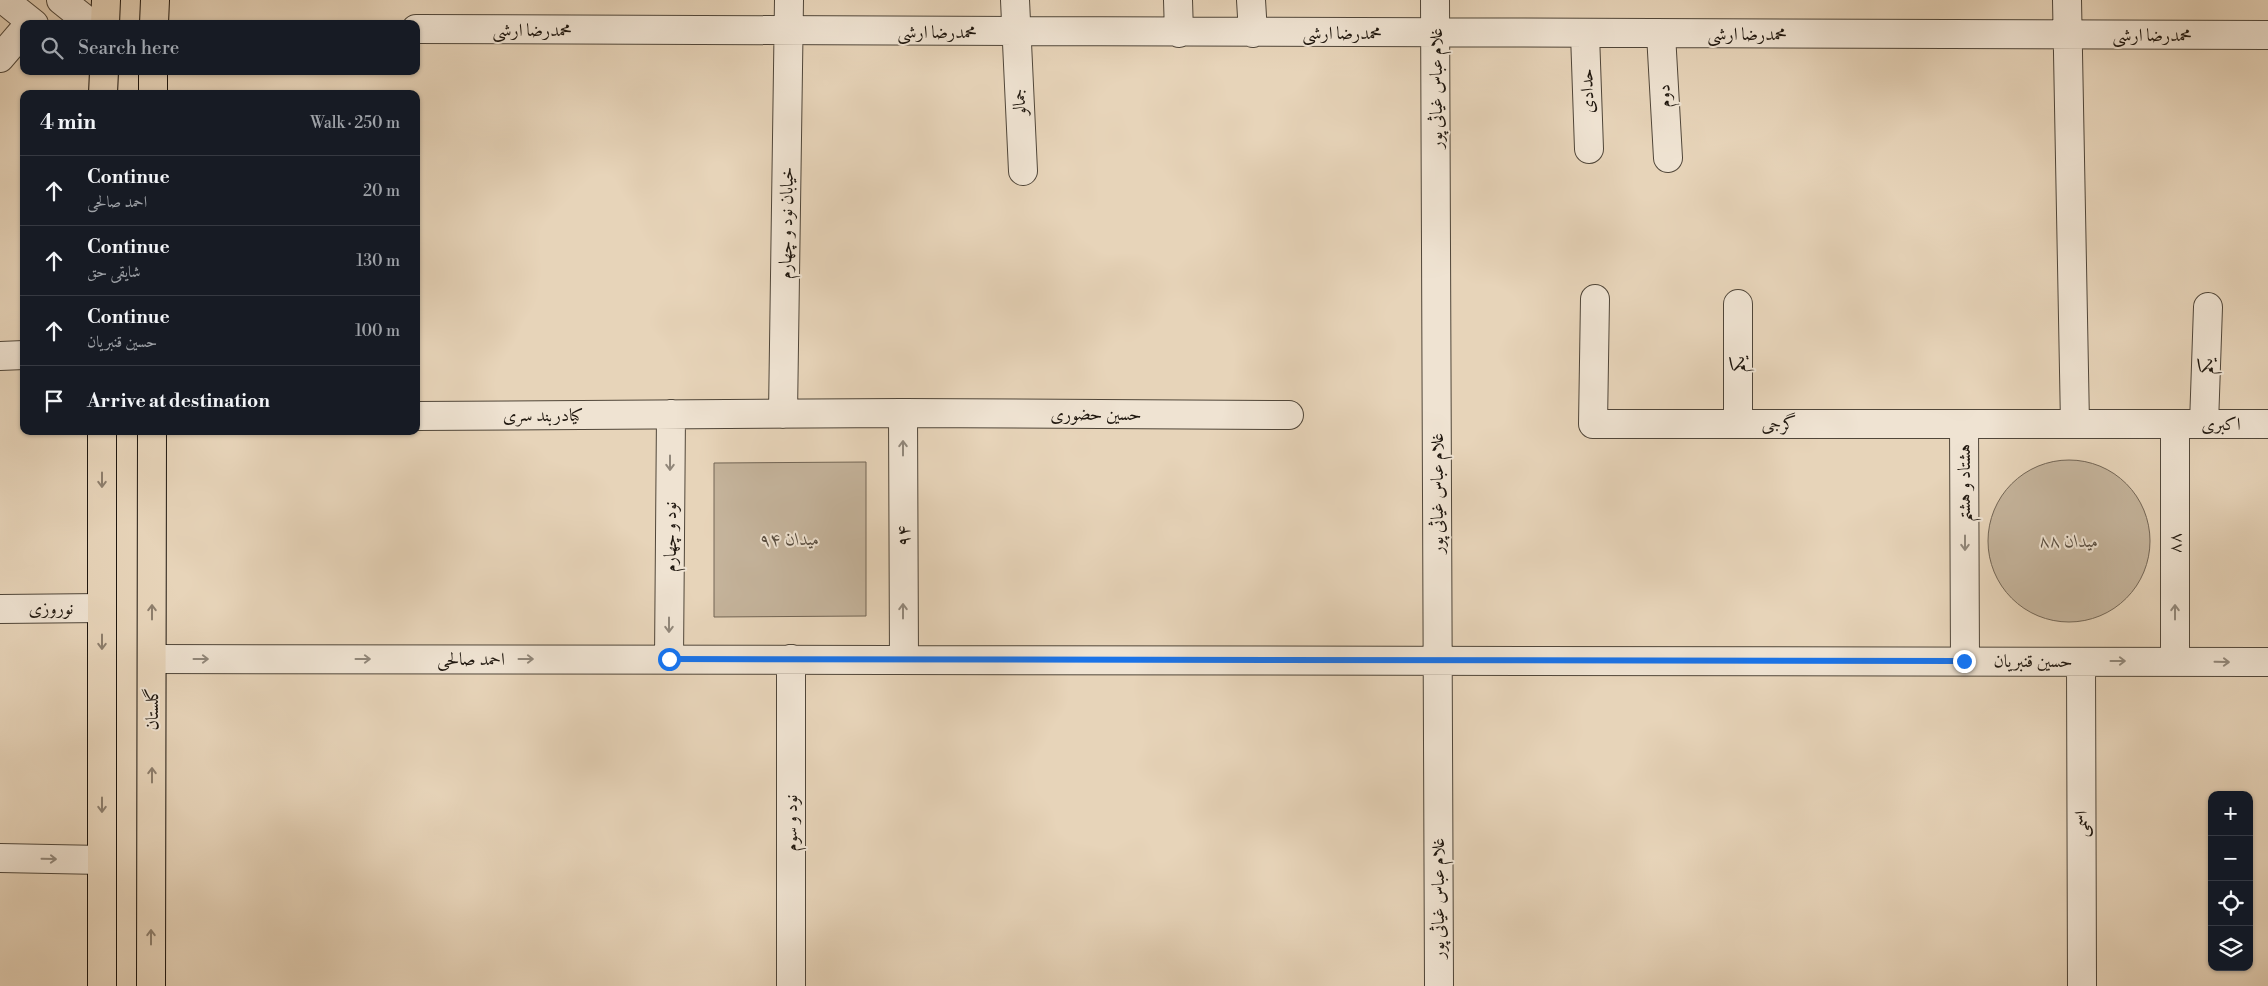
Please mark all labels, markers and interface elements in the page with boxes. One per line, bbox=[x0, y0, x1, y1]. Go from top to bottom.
street label: محمدرضا ارشی bbox=[492, 19, 572, 43]
search box bbox=[20, 20, 420, 75]
street label: محمدرضا ارشی bbox=[897, 21, 977, 45]
street label: محمدرضا ارشی bbox=[1302, 22, 1382, 46]
street label: محمدرضا ارشی bbox=[1707, 23, 1787, 47]
street label: محمدرضا ارشی bbox=[2112, 24, 2192, 48]
street label: غلام عباس غیاثی ‌پور bbox=[1425, 28, 1452, 150]
icon: search bbox=[38, 34, 66, 62]
text: Search here bbox=[78, 36, 179, 60]
street label: حدادی bbox=[1575, 68, 1600, 114]
street label: دوم bbox=[1652, 83, 1681, 108]
street label: جمالو bbox=[1007, 88, 1032, 118]
text: 4 min bbox=[40, 110, 96, 136]
text: Walk · 250 m bbox=[310, 113, 400, 133]
text: Continue bbox=[87, 165, 170, 189]
street label: خیابان نود و چهارم bbox=[774, 167, 803, 279]
icon: ahead bbox=[40, 177, 68, 205]
text: 20 m bbox=[363, 181, 400, 201]
text: احمد صالحی bbox=[87, 192, 147, 212]
text: Continue bbox=[87, 235, 170, 259]
icon: ahead bbox=[40, 247, 68, 275]
text: 130 m bbox=[356, 251, 400, 271]
text: شایقی حق bbox=[87, 262, 141, 282]
text: Continue bbox=[87, 305, 170, 329]
icon: ahead bbox=[40, 317, 68, 345]
text: 100 m bbox=[355, 321, 400, 341]
text: حسین قنبریان bbox=[87, 332, 157, 352]
street label: یکم bbox=[1727, 354, 1755, 372]
street label: یکم bbox=[2195, 356, 2223, 375]
icon: arrive bbox=[40, 387, 68, 415]
text: Arrive at destination bbox=[87, 389, 270, 413]
street label: حسین حضوری bbox=[1050, 403, 1142, 426]
street label: کیادربند سری bbox=[503, 404, 583, 427]
street label: گرجی bbox=[1762, 412, 1796, 436]
street label: اکبری bbox=[2201, 413, 2241, 436]
street label: غلام عباس غیاثی ‌پور bbox=[1426, 433, 1453, 555]
one-way arrow bbox=[898, 441, 908, 457]
street label: هشتاد و هشتم bbox=[1953, 444, 1982, 522]
one-way arrow bbox=[665, 454, 675, 471]
one-way arrow bbox=[97, 472, 107, 488]
street label: نود و چهارم bbox=[659, 502, 686, 572]
street label: ۹۴ bbox=[892, 525, 915, 547]
park label: میدان ۹۴ bbox=[761, 528, 819, 551]
park label: میدان ۸۸ bbox=[2040, 530, 2098, 553]
street label: ۸۸ bbox=[2164, 532, 2187, 554]
one-way arrow bbox=[1960, 534, 1970, 551]
street label: نوروزی bbox=[29, 597, 73, 620]
one-way arrow bbox=[899, 603, 908, 619]
one-way arrow bbox=[147, 605, 157, 621]
one-way arrow bbox=[2170, 605, 2180, 621]
one-way arrow bbox=[664, 617, 674, 633]
one-way arrow bbox=[97, 634, 107, 650]
street label: احمد صالحی bbox=[437, 648, 505, 671]
route start bbox=[658, 648, 681, 671]
route end bbox=[1953, 650, 1976, 673]
street label: حسین قنبریان bbox=[1993, 650, 2073, 673]
one-way arrow bbox=[192, 654, 208, 664]
one-way arrow bbox=[354, 654, 371, 664]
one-way arrow bbox=[517, 654, 533, 664]
one-way arrow bbox=[2110, 656, 2126, 666]
one-way arrow bbox=[2213, 657, 2229, 667]
street label: گلستان bbox=[141, 687, 164, 731]
one-way arrow bbox=[147, 767, 157, 784]
map controls bbox=[2208, 791, 2253, 971]
button: + bbox=[2208, 791, 2253, 836]
street label: نود و سوم bbox=[780, 795, 807, 851]
one-way arrow bbox=[97, 796, 107, 813]
street label: اسمی bbox=[2070, 810, 2093, 838]
button: − bbox=[2208, 836, 2253, 881]
street label: غلام عباس غیاثی ‌پور bbox=[1427, 838, 1454, 960]
one-way arrow bbox=[40, 855, 56, 864]
button: locate bbox=[2208, 881, 2253, 926]
button: layers bbox=[2208, 926, 2253, 971]
one-way arrow bbox=[146, 930, 156, 946]

